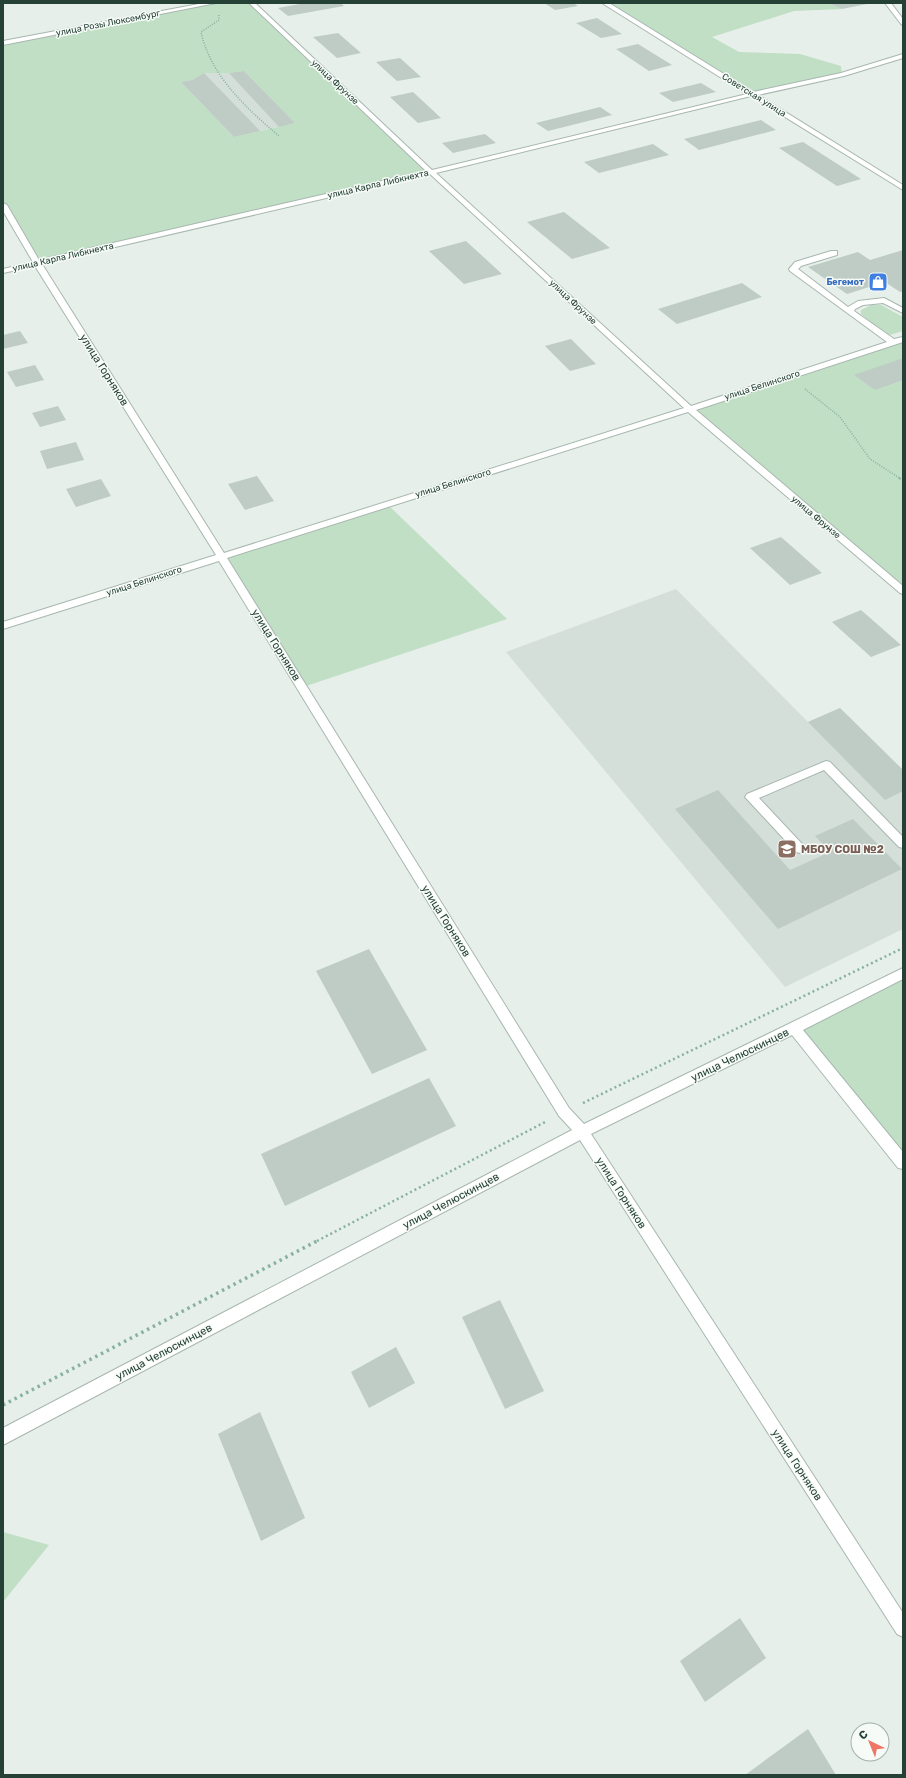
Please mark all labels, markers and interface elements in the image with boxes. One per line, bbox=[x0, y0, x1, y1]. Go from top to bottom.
street label: улица Розы Люксембург bbox=[55, 8, 161, 38]
street label: улица Фрунзе bbox=[309, 58, 361, 106]
street label: Советская улица bbox=[720, 71, 788, 119]
street label: улица Карла Либкнехта bbox=[327, 167, 429, 200]
street label: улица Карла Либкнехта bbox=[12, 240, 114, 273]
shop icon: Бегемот bbox=[867, 271, 889, 293]
place label: Бегемот bbox=[826, 277, 864, 287]
street label: улица Фрунзе bbox=[547, 278, 599, 326]
street label: улица Горняков bbox=[77, 332, 131, 408]
street label: улица Белинского bbox=[723, 368, 801, 402]
street label: улица Белинского bbox=[414, 467, 492, 499]
street label: улица Фрунзе bbox=[789, 494, 843, 540]
street label: улица Белинского bbox=[105, 564, 183, 598]
street label: улица Горняков bbox=[249, 607, 303, 683]
school or university icon: МБОУ СОШ №2 bbox=[776, 838, 798, 860]
place label: МБОУ СОШ №2 bbox=[801, 843, 884, 856]
street label: улица Горняков bbox=[419, 883, 473, 959]
street label: улица Челюскинцев bbox=[689, 1026, 791, 1084]
street label: улица Горняков bbox=[593, 1155, 649, 1231]
street label: улица Челюскинцев bbox=[401, 1170, 501, 1232]
street label: улица Челюскинцев bbox=[114, 1321, 214, 1383]
street label: улица Горняков bbox=[769, 1427, 825, 1503]
north arrow bbox=[850, 1722, 890, 1762]
text: С bbox=[856, 1727, 871, 1742]

